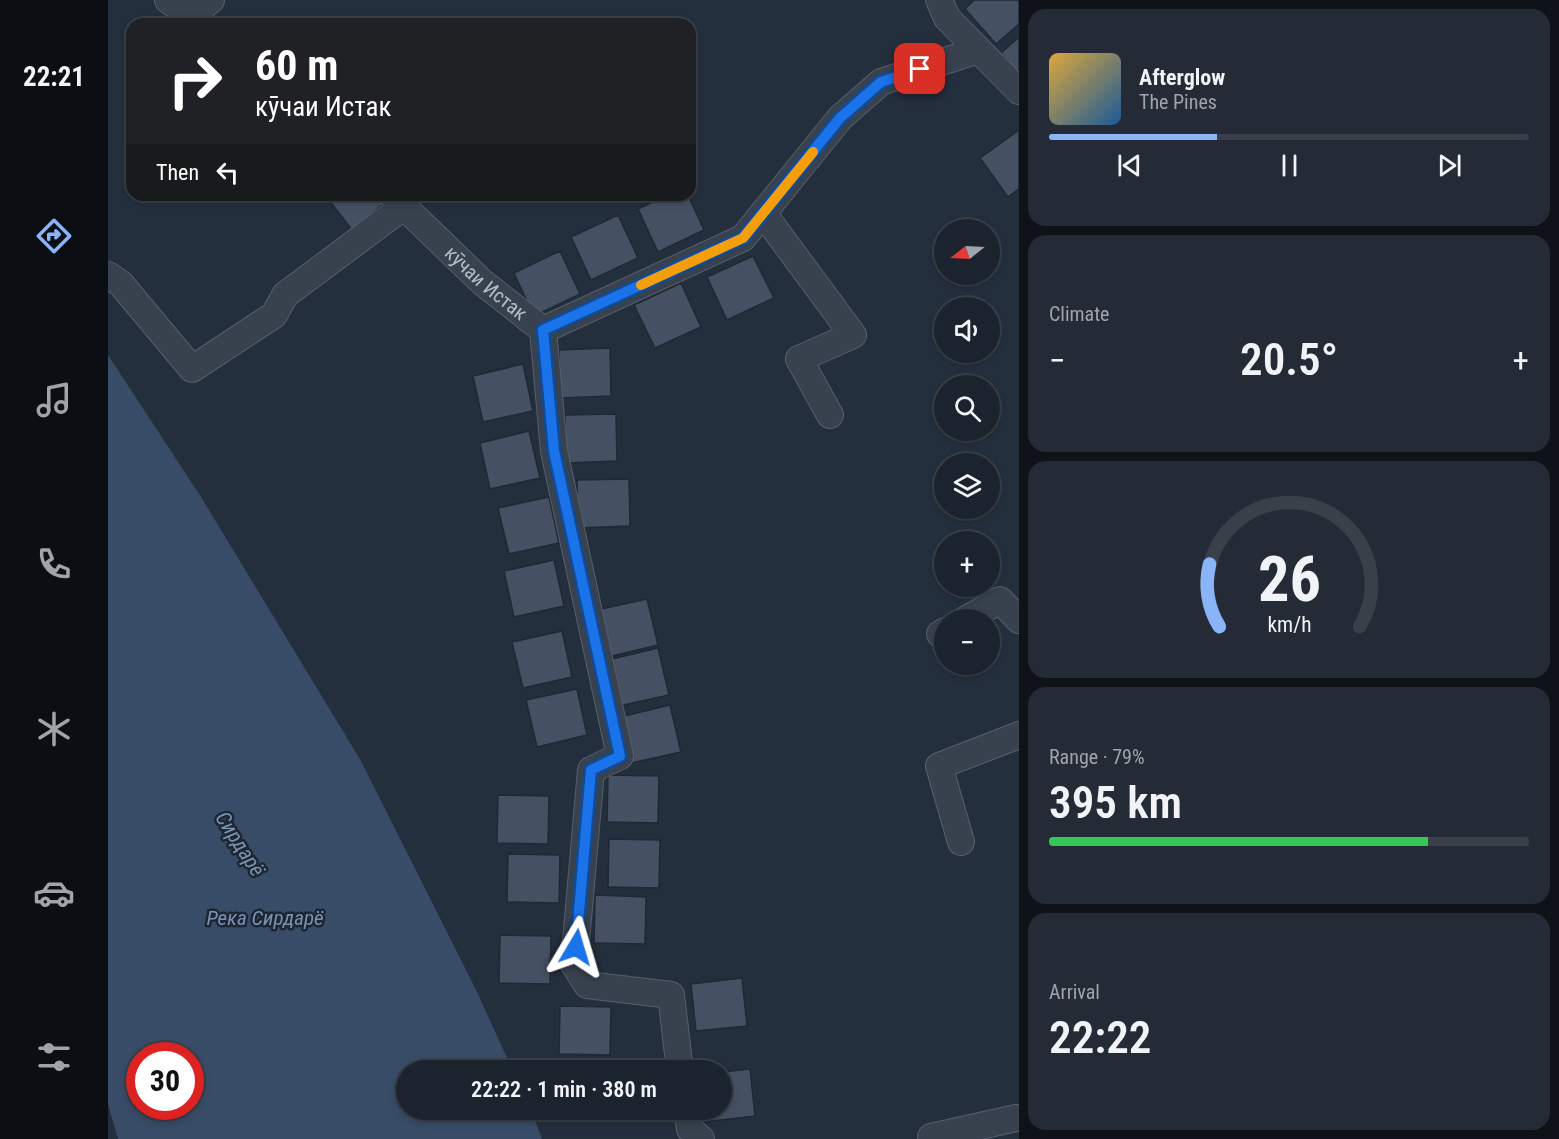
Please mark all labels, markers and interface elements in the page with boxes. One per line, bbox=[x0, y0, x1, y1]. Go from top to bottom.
text: 60 m bbox=[255, 41, 338, 90]
icon: right bbox=[156, 42, 234, 120]
pin bbox=[894, 43, 945, 94]
icon: arrive bbox=[903, 52, 936, 85]
text: 22:21 bbox=[23, 61, 85, 93]
text: Afterglow bbox=[1139, 65, 1225, 90]
text: The Pines bbox=[1139, 90, 1217, 114]
text: кӯчаи Истак bbox=[255, 91, 391, 123]
icon: previous bbox=[1113, 149, 1146, 182]
icon: pause bbox=[1273, 149, 1306, 182]
icon: next bbox=[1433, 149, 1466, 182]
icon: left bbox=[211, 156, 244, 189]
text: Then bbox=[156, 160, 199, 185]
icon: directions bbox=[33, 215, 75, 257]
north arrow bbox=[934, 219, 1000, 285]
map controls bbox=[934, 219, 1000, 675]
street label: кӯчаи Истак bbox=[440, 241, 532, 325]
button: sound bbox=[934, 297, 1000, 363]
text: Climate bbox=[1049, 302, 1109, 326]
text: 20.5° bbox=[1240, 333, 1338, 386]
text: − bbox=[1049, 341, 1066, 380]
text: + bbox=[1513, 341, 1529, 380]
button: search bbox=[934, 375, 1000, 441]
icon: music bbox=[33, 379, 75, 421]
button: layers bbox=[934, 453, 1000, 519]
button: + bbox=[934, 531, 1000, 597]
icon: phone bbox=[33, 543, 75, 585]
text: 26 bbox=[1257, 543, 1321, 616]
button: − bbox=[934, 609, 1000, 675]
text: km/h bbox=[1267, 612, 1311, 637]
icon: climate bbox=[33, 708, 75, 750]
text: Range · 79% bbox=[1049, 745, 1145, 769]
text: 395 km bbox=[1049, 776, 1182, 829]
water label: Сирдарё bbox=[210, 807, 270, 881]
icon: car bbox=[33, 872, 75, 914]
water label: Река Сирдарё bbox=[206, 906, 324, 930]
position arrow bbox=[544, 915, 608, 979]
text: Arrival bbox=[1049, 980, 1100, 1004]
text: 22:22 bbox=[1049, 1011, 1151, 1064]
icon: filters bbox=[33, 1036, 75, 1078]
speed limit sign: 30 bbox=[126, 1042, 204, 1120]
text: 22:22 · 1 min · 380 m bbox=[471, 1077, 657, 1102]

